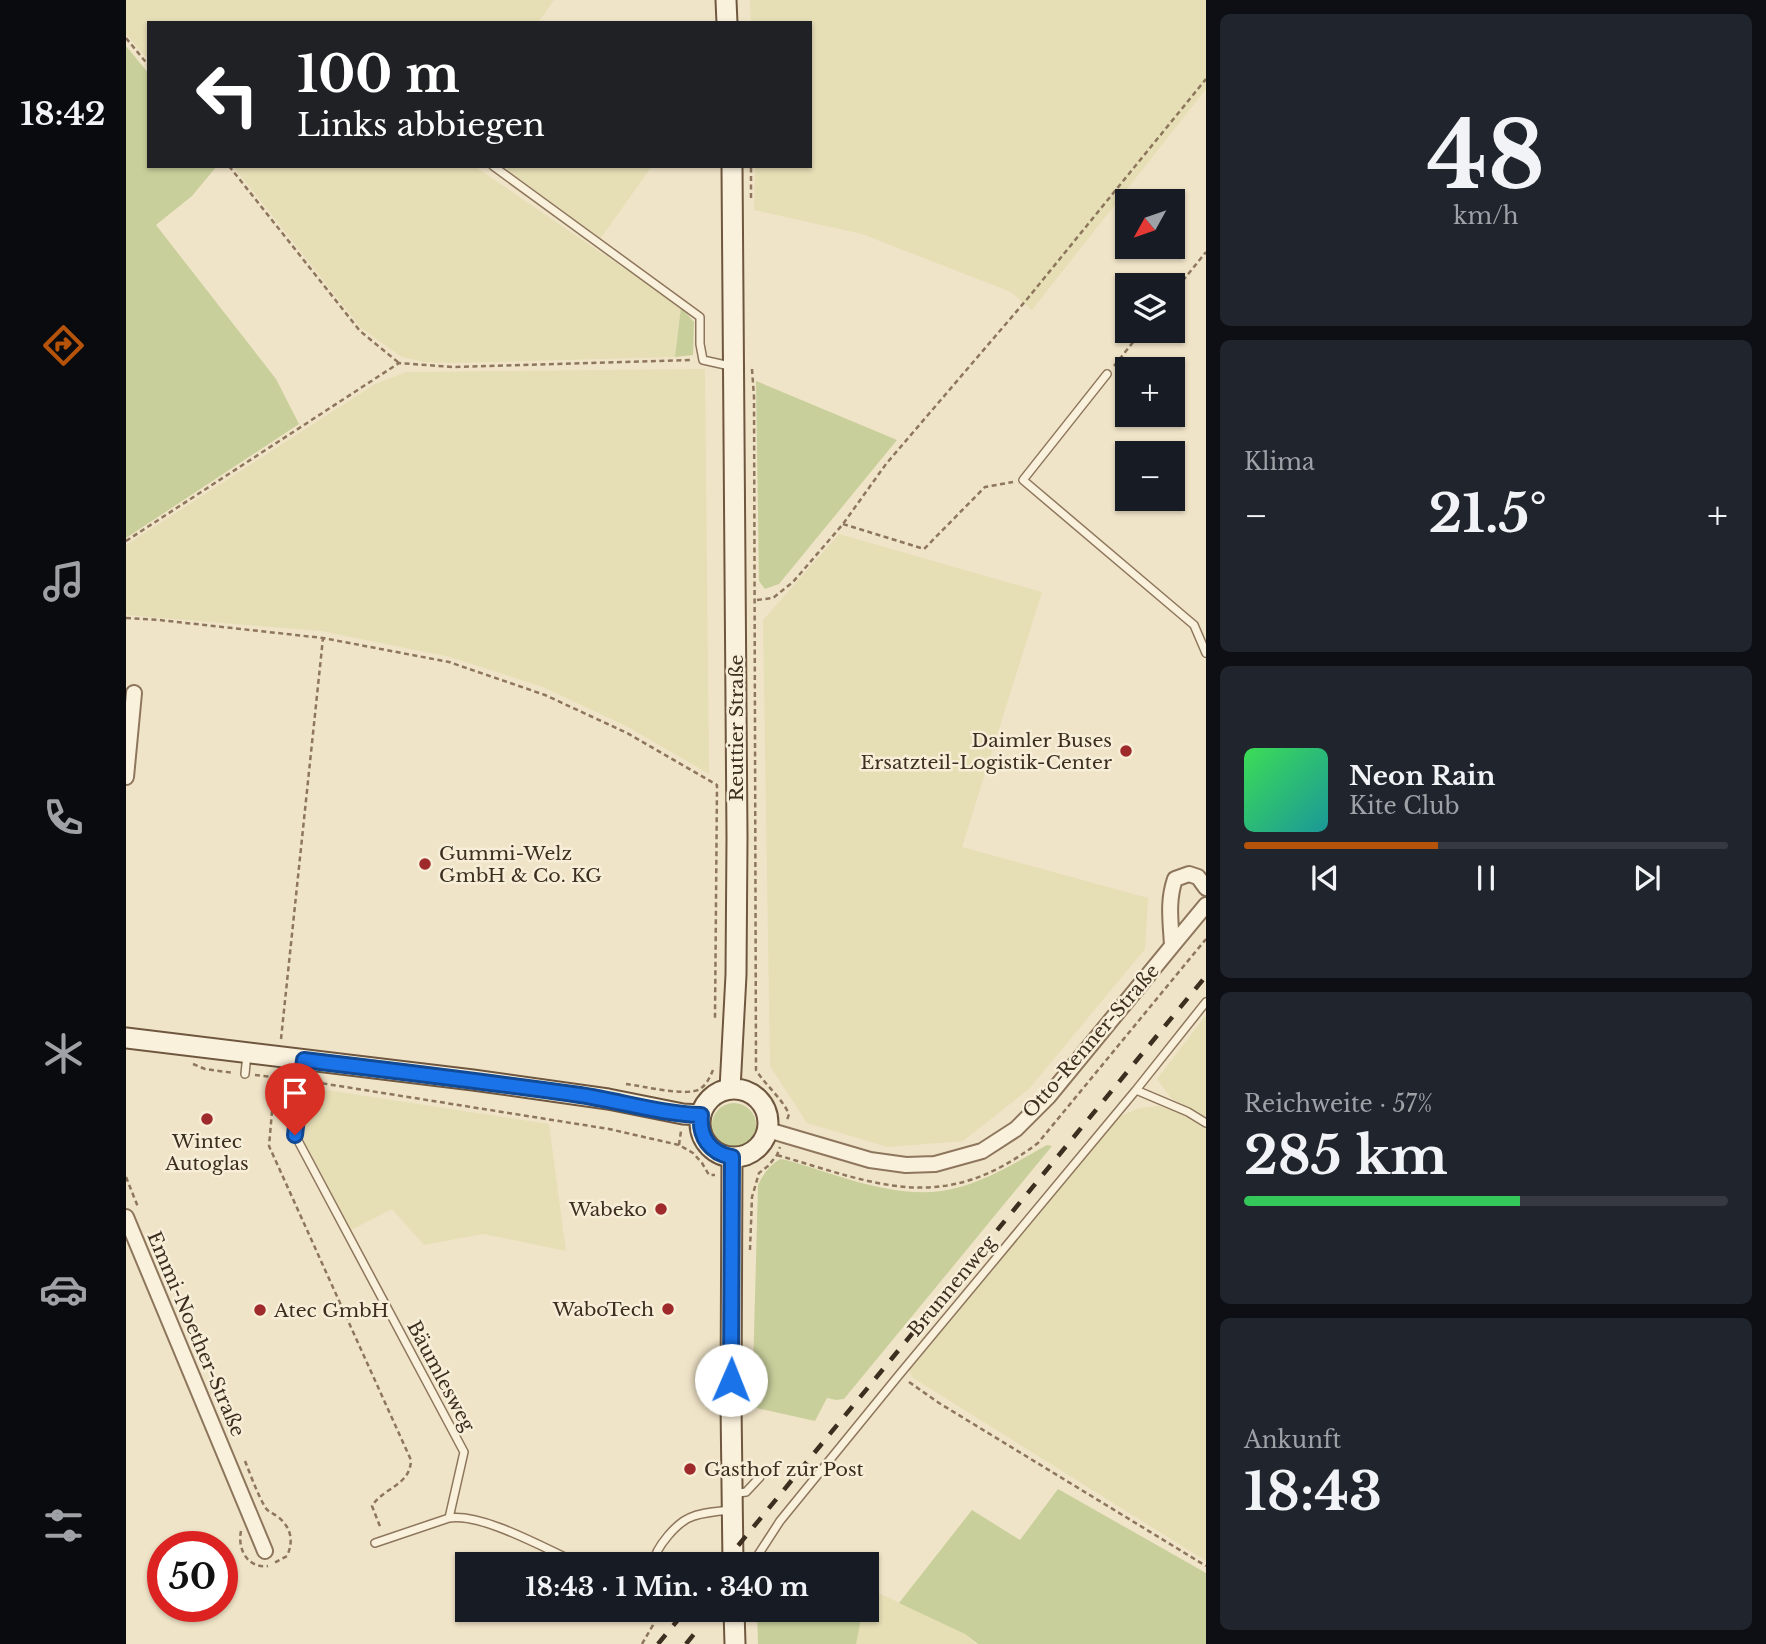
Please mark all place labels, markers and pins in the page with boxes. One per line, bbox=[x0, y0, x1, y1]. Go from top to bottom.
place label: Daimler Buses Ersatzteil-Logistik-Center bbox=[860, 729, 1112, 774]
marker: Daimler Buses Ersatzteil-Logistik-Center bbox=[1118, 743, 1134, 759]
place label: Gummi-Welz GmbH & Co. KG bbox=[439, 842, 602, 887]
marker: Gummi-Welz GmbH & Co. KG bbox=[417, 856, 433, 872]
pin bbox=[265, 1063, 325, 1135]
marker: Wintec Autoglas bbox=[199, 1111, 215, 1127]
place label: Wintec Autoglas bbox=[164, 1130, 249, 1175]
place label: Wabeko bbox=[568, 1198, 647, 1221]
marker: Wabeko bbox=[653, 1201, 669, 1217]
place label: WaboTech bbox=[552, 1298, 654, 1321]
place label: Atec GmbH bbox=[273, 1299, 389, 1322]
marker: WaboTech bbox=[660, 1301, 676, 1317]
marker: Atec GmbH bbox=[252, 1302, 268, 1318]
place label: Gasthof zur Post bbox=[704, 1458, 865, 1481]
marker: Gasthof zur Post bbox=[682, 1461, 698, 1477]

